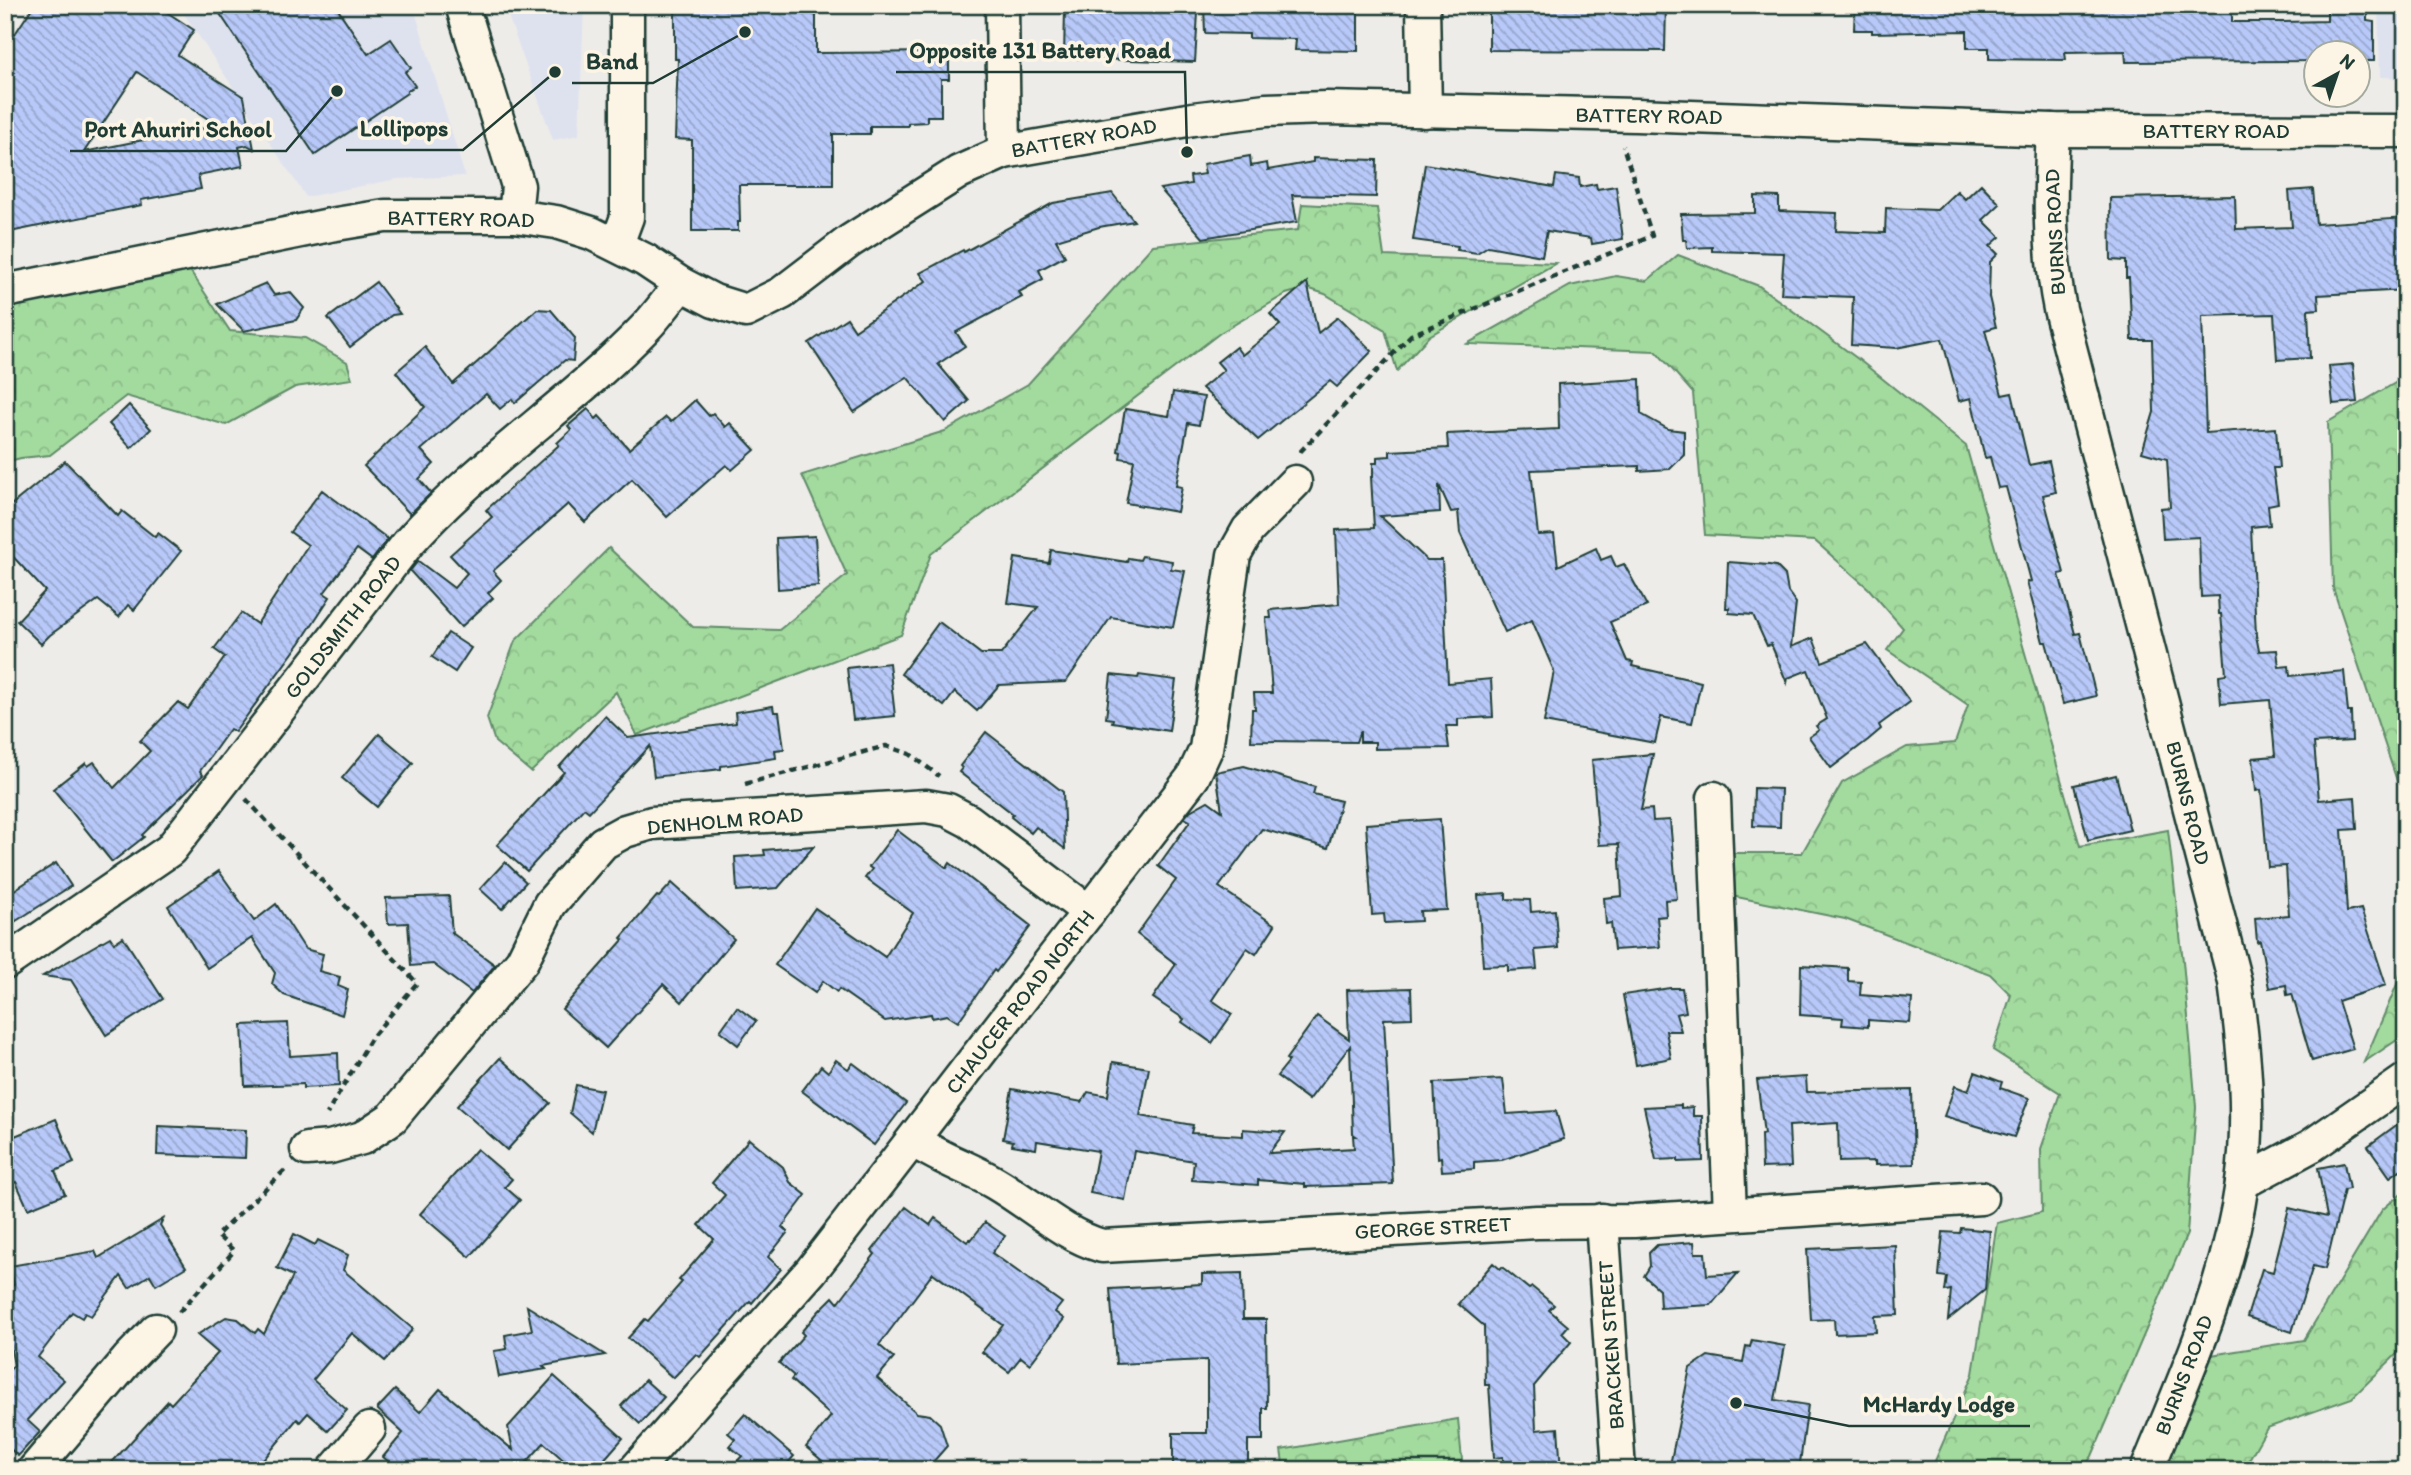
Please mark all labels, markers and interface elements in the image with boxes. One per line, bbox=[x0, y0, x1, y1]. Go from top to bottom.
callout: Opposite 131 Battery Road bbox=[896, 28, 1185, 72]
text: Opposite 131 Battery Road bbox=[909, 36, 1171, 64]
north arrow bbox=[2302, 38, 2372, 108]
callout: Band bbox=[572, 39, 653, 83]
text: Band bbox=[586, 47, 639, 75]
text: N bbox=[2335, 48, 2360, 74]
street label: BATTERY ROAD bbox=[1575, 102, 1723, 129]
callout: Lollipops bbox=[346, 106, 463, 150]
callout: Port Ahuriri School bbox=[70, 107, 286, 151]
street label: BATTERY ROAD bbox=[1009, 112, 1159, 163]
text: Lollipops bbox=[360, 114, 448, 142]
text: Port Ahuriri School bbox=[84, 115, 272, 143]
street label: BATTERY ROAD bbox=[2142, 118, 2290, 143]
street label: BURNS ROAD bbox=[2039, 168, 2070, 296]
street label: BATTERY ROAD bbox=[387, 205, 535, 232]
street label: GOLDSMITH ROAD bbox=[279, 550, 406, 703]
street label: BURNS ROAD bbox=[2161, 738, 2216, 867]
street label: DENHOLM ROAD bbox=[646, 801, 804, 840]
street label: CHAUCER ROAD NORTH bbox=[940, 905, 1099, 1099]
street label: GEORGE STREET bbox=[1354, 1211, 1512, 1244]
street label: BRACKEN STREET bbox=[1592, 1260, 1629, 1430]
street label: BURNS ROAD bbox=[2149, 1311, 2218, 1438]
callout: McHardy Lodge bbox=[1849, 1382, 2030, 1426]
text: McHardy Lodge bbox=[1863, 1390, 2015, 1418]

